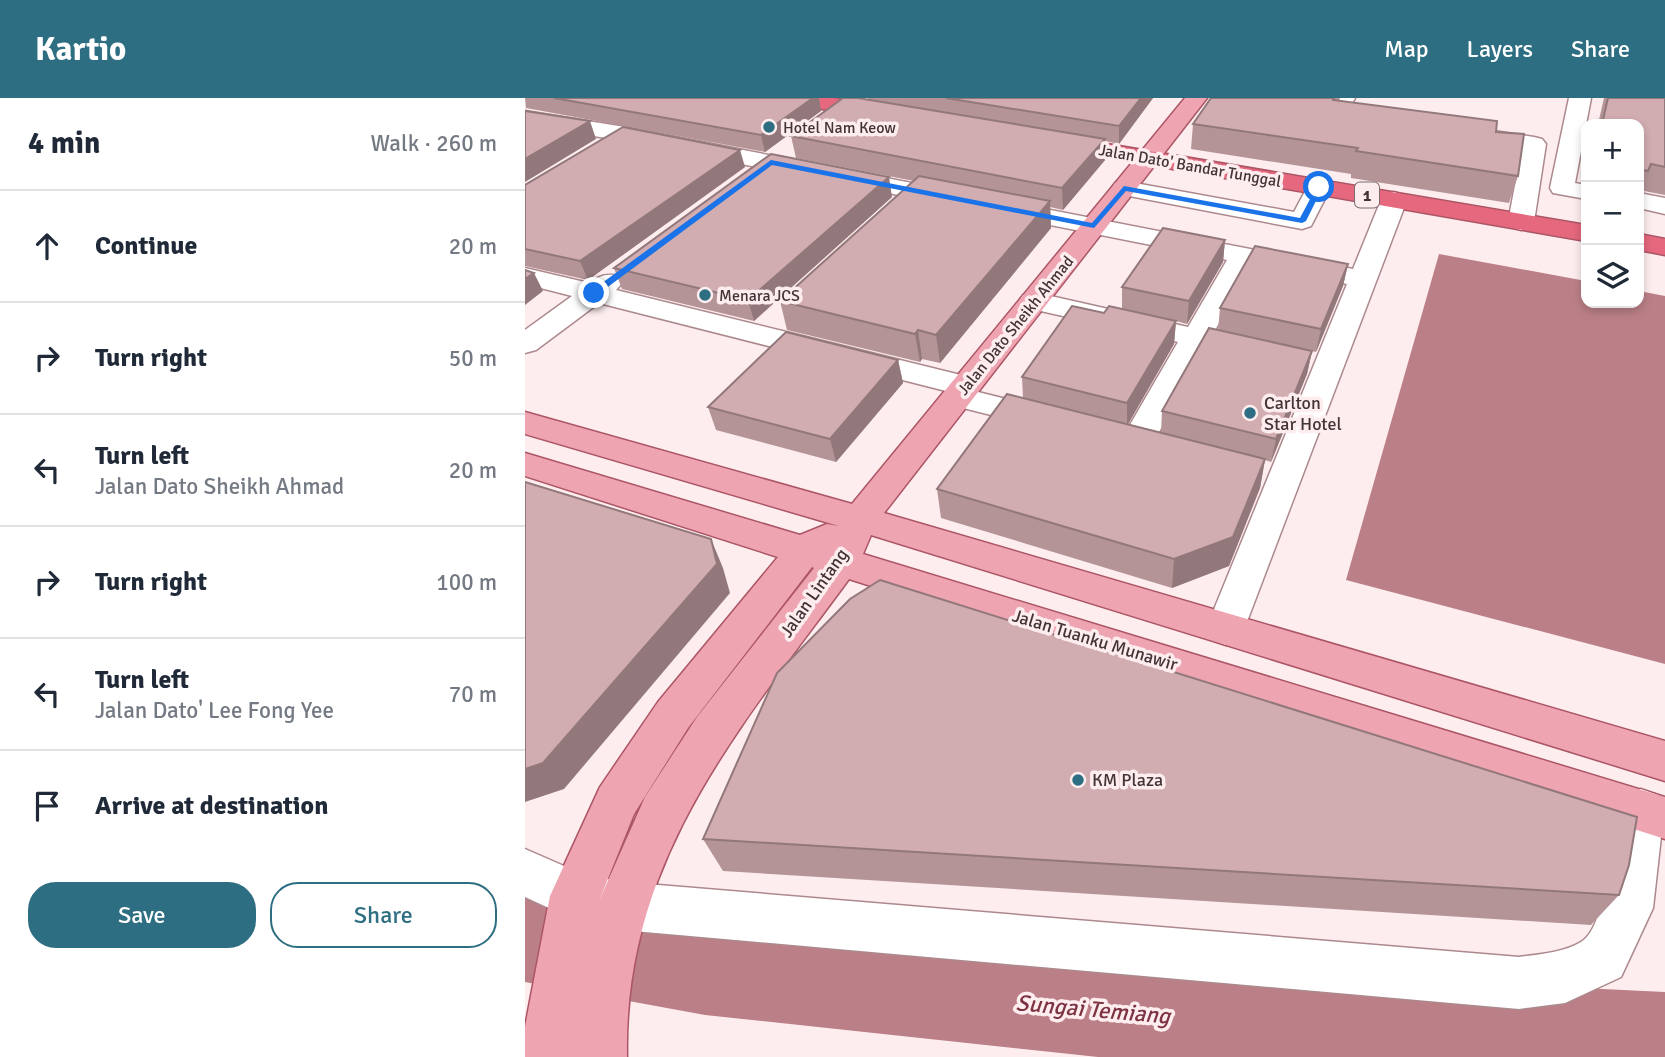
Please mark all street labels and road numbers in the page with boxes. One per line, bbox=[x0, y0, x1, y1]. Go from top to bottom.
street label: Jalan Dato' Bandar Tunggal bbox=[1097, 140, 1283, 192]
road number: 1 bbox=[1355, 183, 1379, 208]
street label: Jalan Dato Sheikh Ahmad bbox=[953, 252, 1078, 399]
street label: Jalan Lintang bbox=[775, 544, 853, 642]
street label: Jalan Tuanku Munawir bbox=[1010, 604, 1181, 676]

